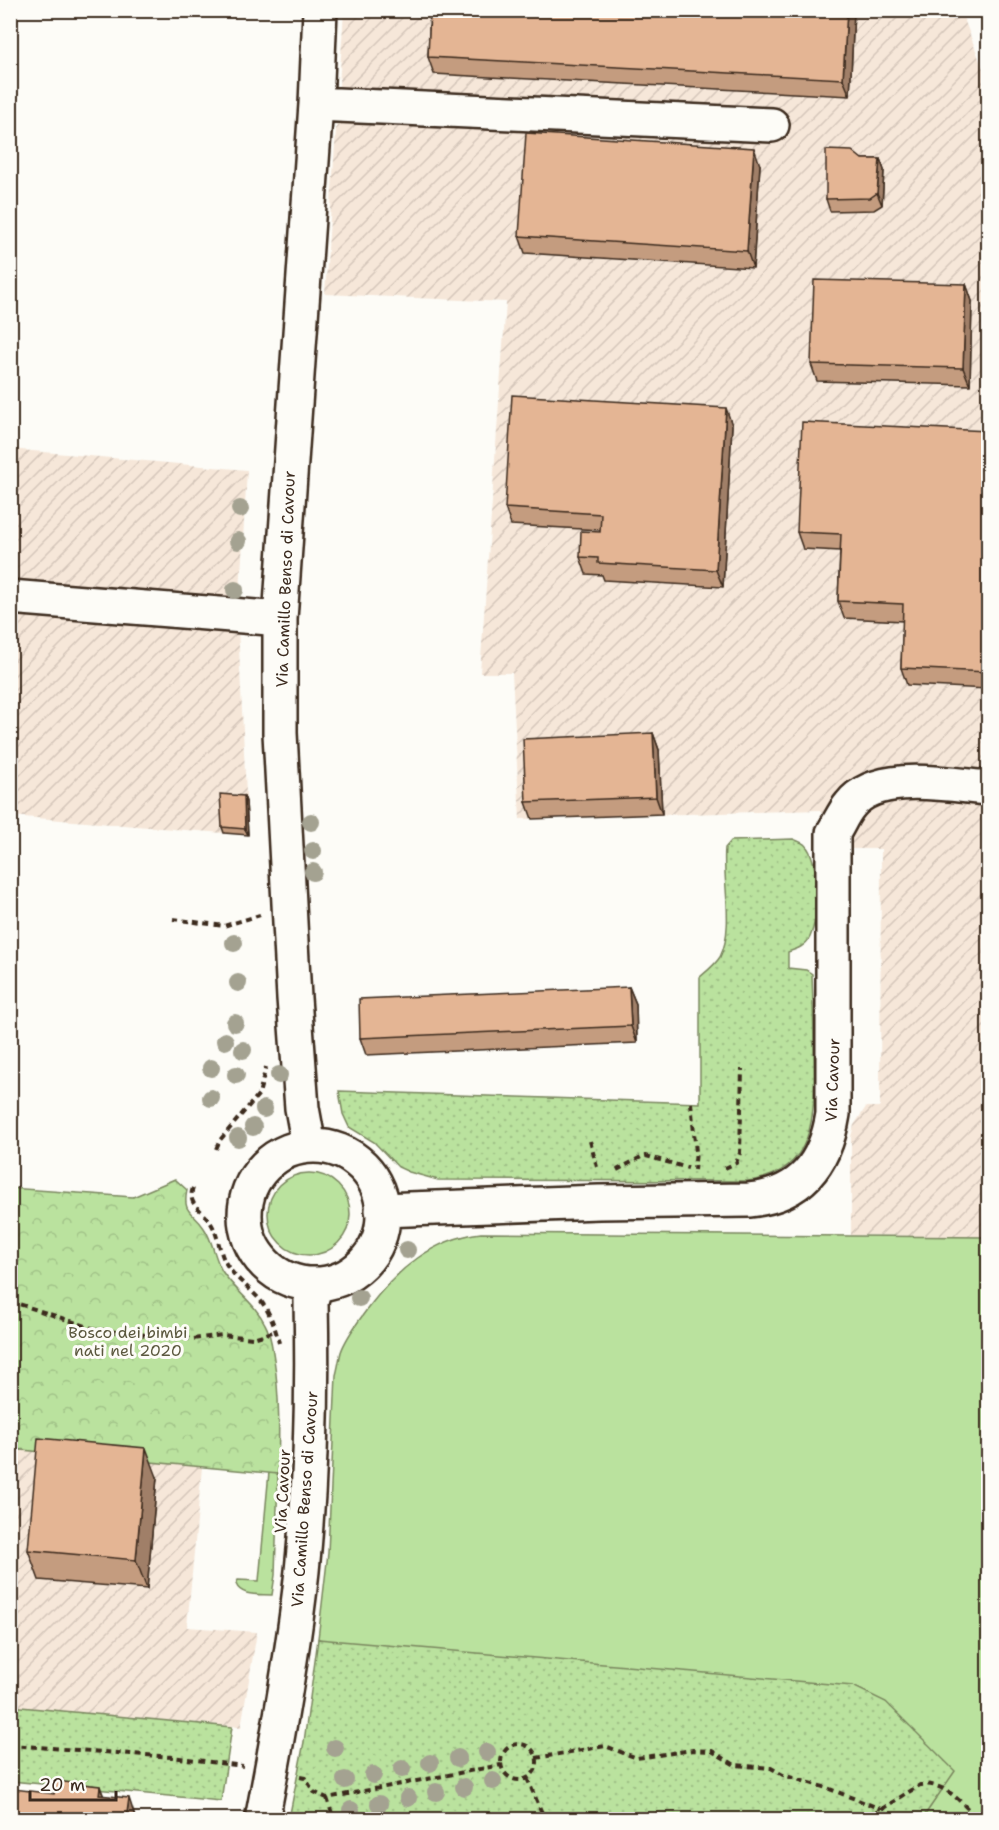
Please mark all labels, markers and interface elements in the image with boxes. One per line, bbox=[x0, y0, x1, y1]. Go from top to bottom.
street label: Via Camillo Benso di Cavour bbox=[271, 470, 300, 688]
street label: Via Cavour bbox=[821, 1038, 844, 1122]
park label: Bosco dei bimbi nati nel 2020 bbox=[68, 1322, 188, 1361]
street label: Via Camillo Benso di Cavour bbox=[286, 1390, 323, 1608]
street label: Via Cavour bbox=[270, 1448, 295, 1534]
scale bar bbox=[30, 1764, 116, 1802]
text: 20 m bbox=[39, 1773, 85, 1797]

